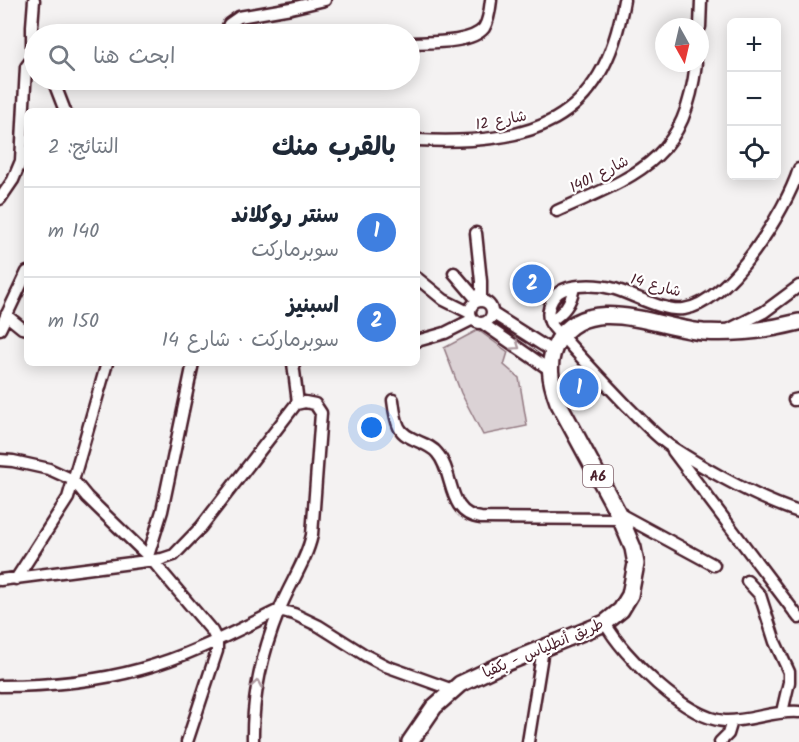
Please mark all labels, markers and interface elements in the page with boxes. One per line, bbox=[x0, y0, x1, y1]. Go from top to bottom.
north arrow bbox=[655, 18, 709, 72]
map controls bbox=[727, 18, 781, 180]
button: + bbox=[727, 18, 781, 72]
search box bbox=[24, 24, 420, 90]
text: ابحث هنا bbox=[93, 40, 175, 75]
icon: search bbox=[45, 41, 78, 74]
button: − bbox=[727, 72, 781, 126]
street label: شارع 12 bbox=[473, 104, 529, 138]
button: locate bbox=[727, 126, 781, 180]
text: بالقرب منك bbox=[272, 127, 396, 169]
text: النتائج: 2 bbox=[48, 132, 119, 164]
street label: شارع 1401 bbox=[566, 150, 633, 200]
text: سنتر روكلاند bbox=[231, 199, 339, 234]
text: 140 m bbox=[48, 216, 99, 248]
text: 1 bbox=[373, 216, 380, 248]
text: سوبرماركت bbox=[251, 235, 339, 267]
pin: 2 bbox=[512, 262, 552, 306]
street label: شارع 14 bbox=[628, 268, 684, 304]
text: اسبنيز bbox=[287, 289, 339, 324]
text: 150 m bbox=[48, 306, 99, 338]
text: 2 bbox=[371, 306, 382, 338]
text: سوبرماركت · شارع 14 bbox=[162, 325, 339, 357]
one-way arrow bbox=[510, 339, 521, 350]
pin: 1 bbox=[560, 366, 598, 410]
your location bbox=[357, 413, 386, 442]
road number: A6 bbox=[583, 465, 613, 487]
street label: طريق أنطلياس - بكفيا bbox=[479, 613, 608, 685]
one-way arrow bbox=[251, 679, 263, 688]

